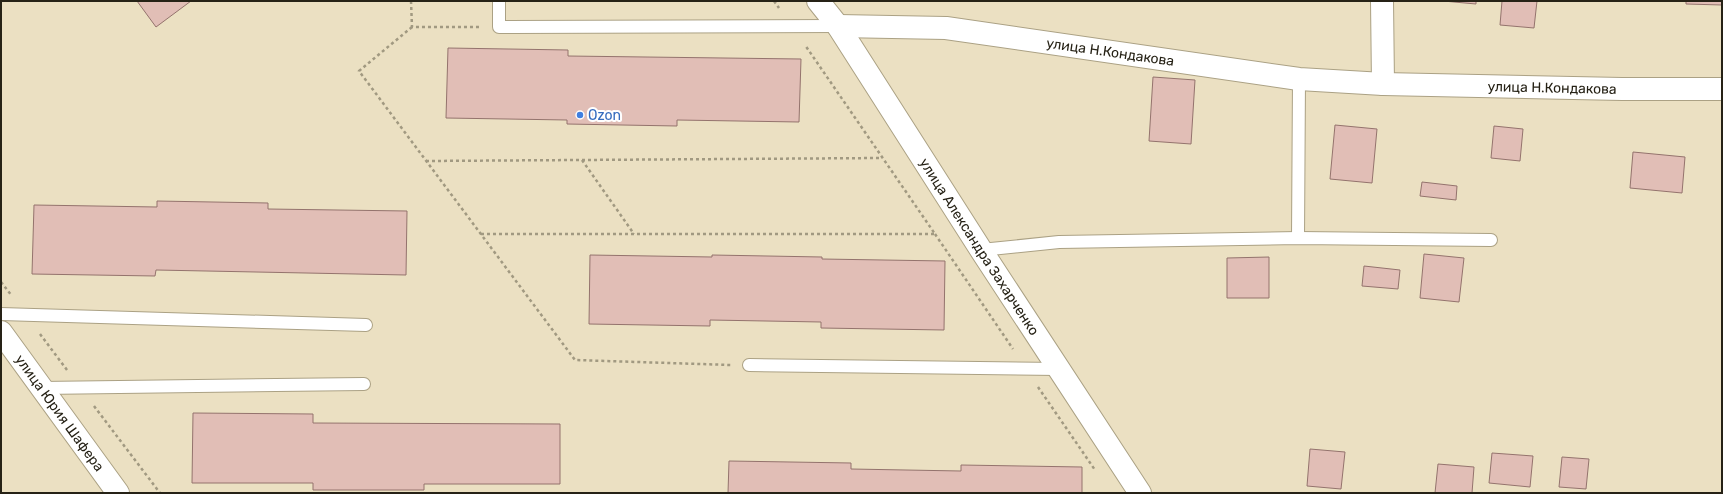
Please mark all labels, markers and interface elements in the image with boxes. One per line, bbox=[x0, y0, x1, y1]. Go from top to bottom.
street label: улица Н.Кондакова bbox=[1045, 35, 1175, 70]
street label: улица Н.Кондакова bbox=[1487, 78, 1617, 98]
place label: Ozon bbox=[588, 107, 621, 124]
marker: Ozon bbox=[575, 110, 585, 120]
street label: улица Александра Захарченко bbox=[916, 155, 1042, 339]
street label: улица Юрия Шафера bbox=[11, 351, 107, 475]

